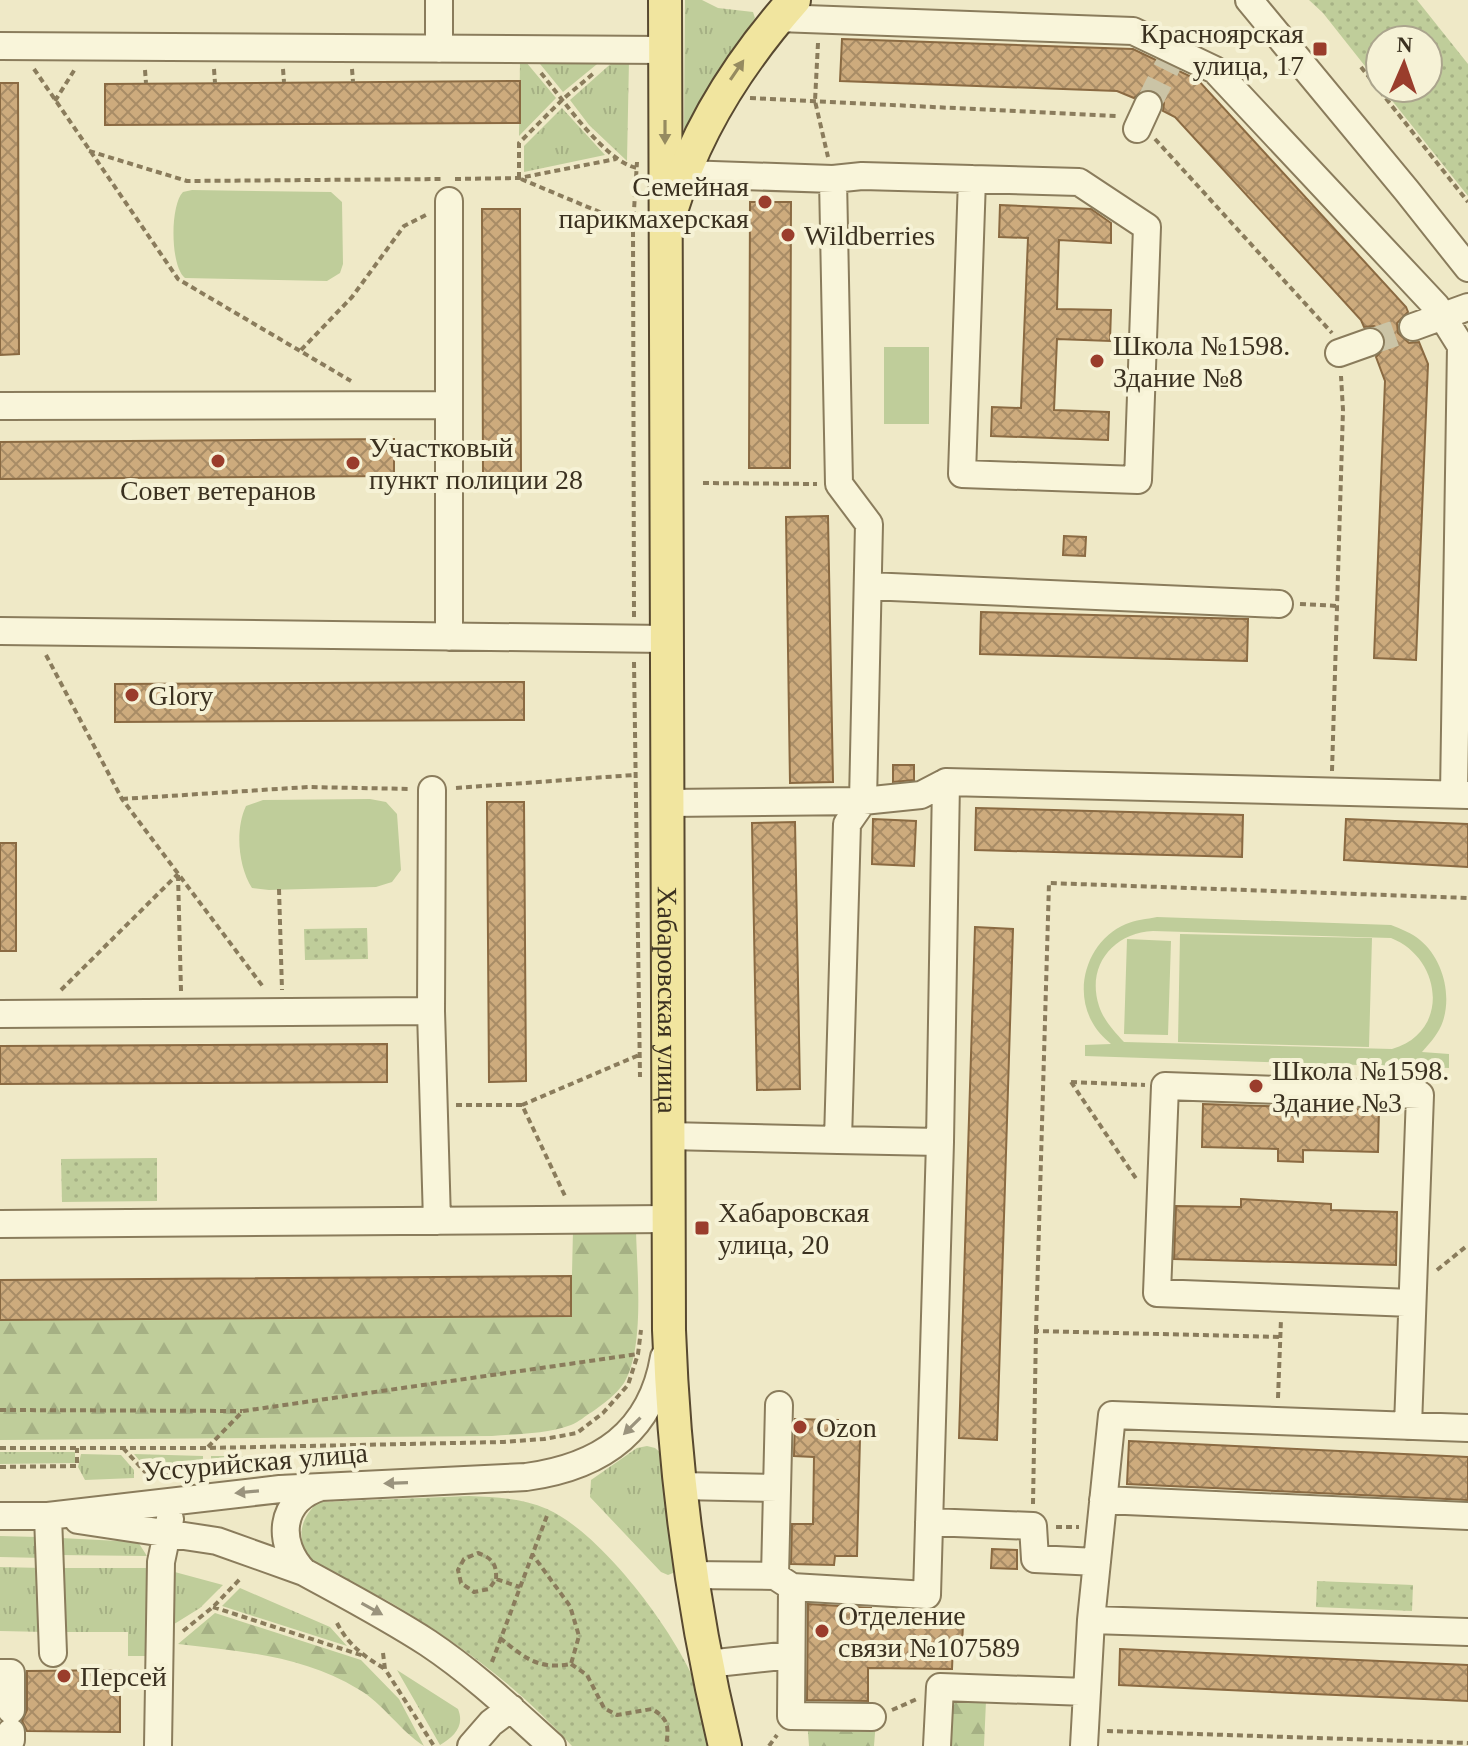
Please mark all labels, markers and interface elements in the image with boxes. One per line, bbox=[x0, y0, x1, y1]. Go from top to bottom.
place label: Красноярская улица, 17 bbox=[1140, 18, 1304, 81]
north arrow bbox=[1364, 24, 1444, 104]
text: N bbox=[1396, 32, 1413, 57]
marker: Красноярская улица, 17 bbox=[1311, 40, 1329, 58]
one-way arrow bbox=[730, 60, 745, 81]
one-way arrow bbox=[659, 120, 671, 145]
place label: Семейная парикмахерская bbox=[558, 171, 749, 234]
marker: Семейная парикмахерская bbox=[756, 193, 774, 211]
place label: Wildberries bbox=[804, 220, 935, 251]
marker: Wildberries bbox=[779, 226, 797, 244]
place label: Школа №1598. Здание №8 bbox=[1113, 330, 1290, 393]
marker: Школа №1598. Здание №8 bbox=[1088, 352, 1106, 370]
place label: Участковый пункт полиции 28 bbox=[369, 432, 583, 495]
marker: Совет ветеранов bbox=[209, 452, 227, 470]
marker: Участковый пункт полиции 28 bbox=[344, 454, 362, 472]
place label: Совет ветеранов bbox=[120, 475, 316, 506]
place label: Glory bbox=[148, 680, 213, 711]
marker: Glory bbox=[123, 686, 141, 704]
street label: Хабаровская улица bbox=[652, 886, 684, 1114]
place label: Школа №1598. Здание №3 bbox=[1272, 1055, 1449, 1118]
marker: Школа №1598. Здание №3 bbox=[1247, 1077, 1265, 1095]
place label: Хабаровская улица, 20 bbox=[718, 1197, 869, 1260]
marker: Хабаровская улица, 20 bbox=[693, 1219, 711, 1237]
place label: Ozon bbox=[816, 1412, 877, 1443]
one-way arrow bbox=[623, 1417, 642, 1435]
marker: Ozon bbox=[791, 1418, 809, 1436]
street label: Уссурийская улица bbox=[141, 1437, 369, 1487]
one-way arrow bbox=[383, 1477, 408, 1490]
one-way arrow bbox=[234, 1485, 259, 1498]
place label: Отделение связи №107589 bbox=[838, 1600, 1020, 1663]
one-way arrow bbox=[361, 1603, 384, 1616]
marker: Отделение связи №107589 bbox=[813, 1622, 831, 1640]
place label: Персей bbox=[80, 1661, 167, 1692]
marker: Персей bbox=[55, 1667, 73, 1685]

